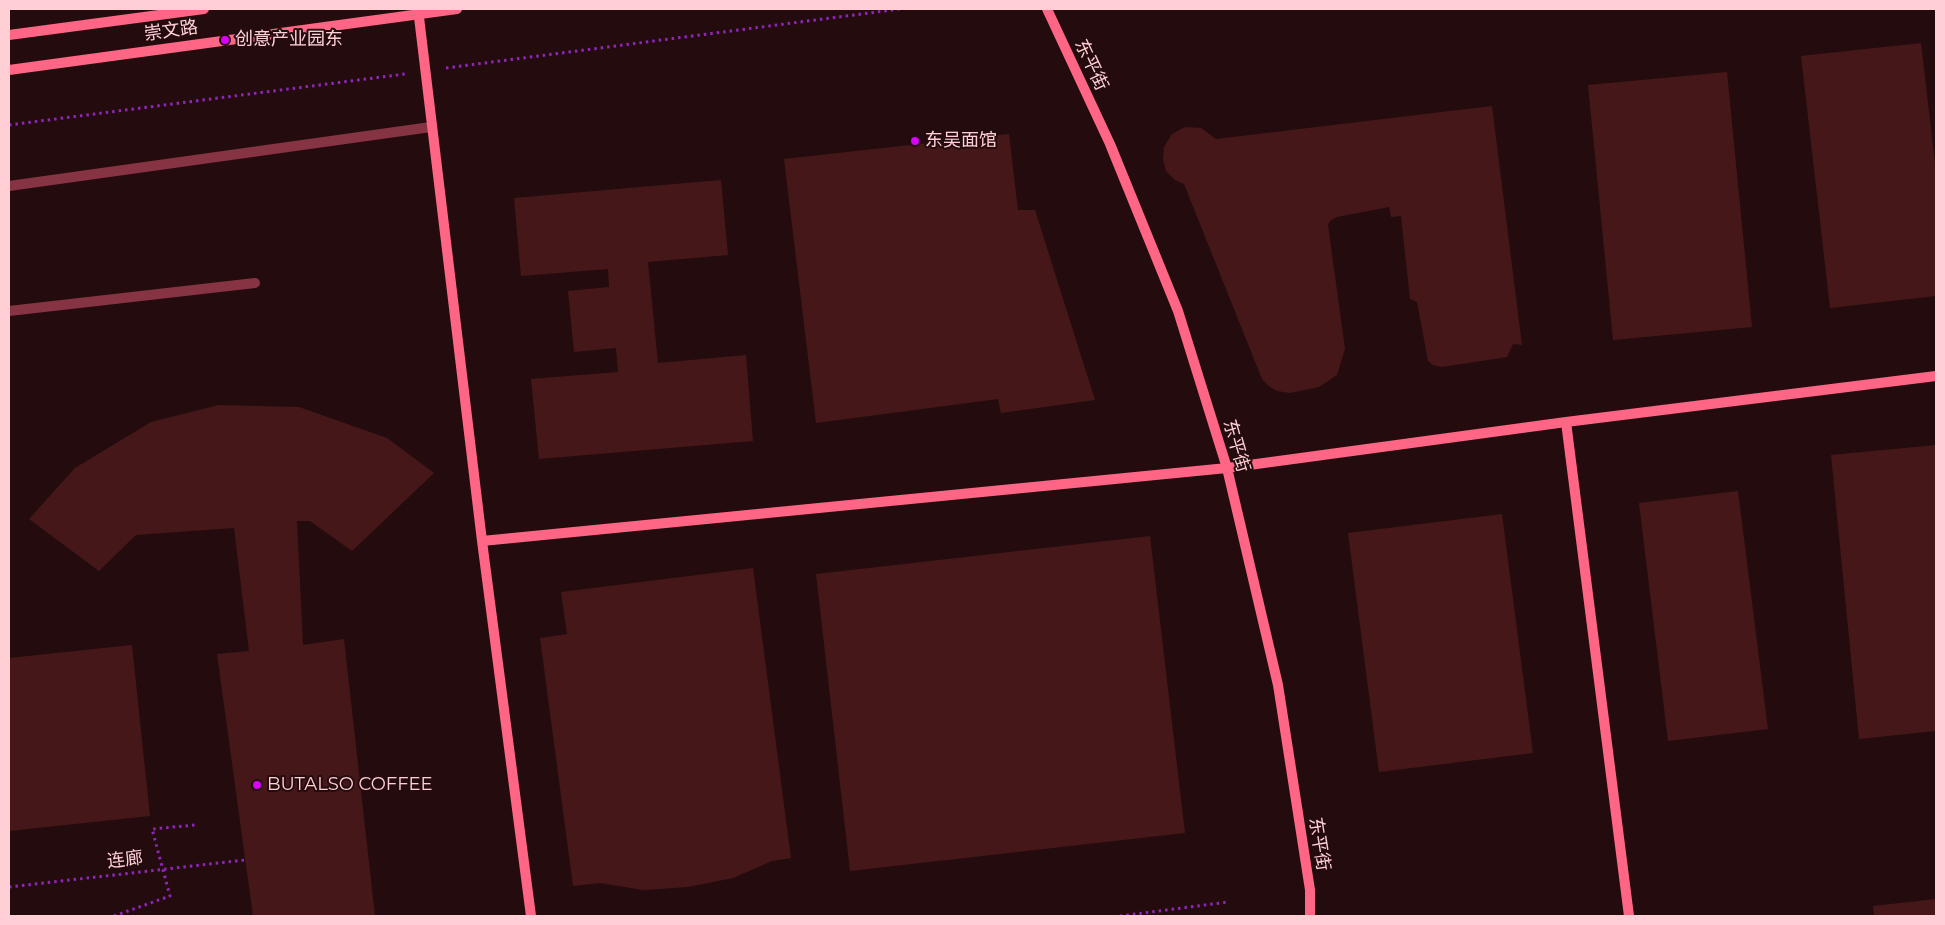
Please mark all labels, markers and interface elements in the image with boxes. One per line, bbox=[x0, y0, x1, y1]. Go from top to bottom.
street label: 崇文路 bbox=[143, 17, 199, 45]
place label: 创意产业园东 bbox=[235, 29, 343, 51]
marker: 创意产业园东 bbox=[219, 34, 231, 46]
street label: 东平街 bbox=[1070, 36, 1112, 94]
place label: 东吴面馆 bbox=[925, 130, 997, 152]
marker: 东吴面馆 bbox=[909, 135, 921, 147]
street label: 东平街 bbox=[1218, 417, 1254, 475]
place label: BUTALSO COFFEE bbox=[267, 774, 433, 796]
marker: BUTALSO COFFEE bbox=[251, 779, 263, 791]
street label: 东平街 bbox=[1304, 816, 1334, 872]
street label: 连廊 bbox=[106, 847, 144, 873]

